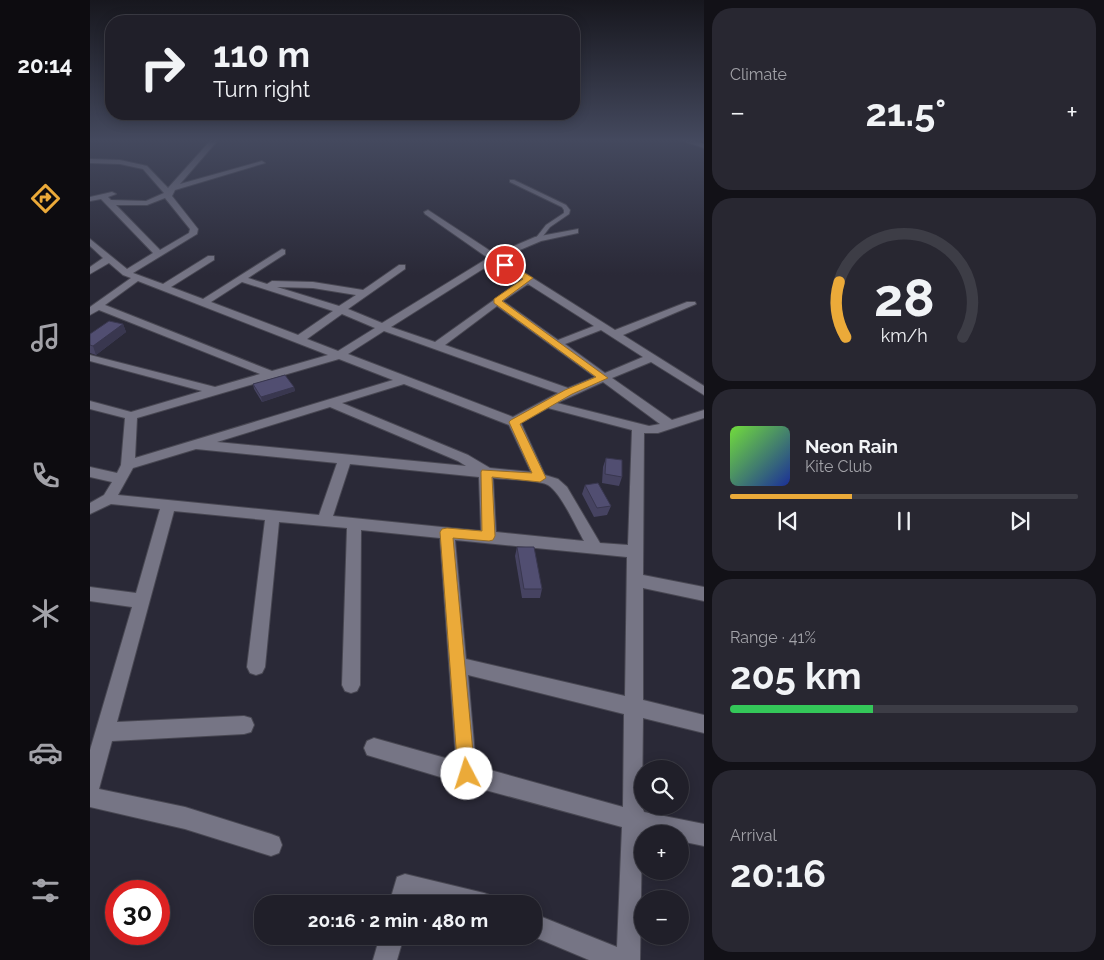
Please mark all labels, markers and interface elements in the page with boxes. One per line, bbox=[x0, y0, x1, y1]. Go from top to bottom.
text: 110 m bbox=[213, 34, 310, 75]
icon: right bbox=[130, 35, 195, 100]
text: 20:14 bbox=[18, 52, 72, 78]
text: Climate bbox=[730, 65, 787, 84]
text: Turn right bbox=[213, 76, 310, 102]
text: 21.5° bbox=[865, 90, 946, 135]
text: − bbox=[730, 96, 745, 129]
text: + bbox=[1066, 96, 1078, 129]
icon: directions bbox=[28, 181, 63, 216]
pin bbox=[484, 244, 526, 286]
icon: arrive bbox=[491, 251, 519, 279]
text: 28 bbox=[874, 267, 934, 328]
icon: music bbox=[28, 320, 63, 355]
text: km/h bbox=[880, 325, 928, 346]
text: Neon Rain bbox=[805, 435, 898, 457]
text: Kite Club bbox=[805, 457, 872, 476]
icon: phone bbox=[28, 458, 63, 493]
icon: previous bbox=[774, 507, 802, 535]
icon: pause bbox=[890, 507, 918, 535]
icon: next bbox=[1006, 507, 1034, 535]
icon: climate bbox=[28, 596, 63, 631]
text: Range · 41% bbox=[730, 628, 816, 647]
text: 205 km bbox=[730, 653, 862, 698]
icon: car bbox=[28, 735, 63, 770]
position arrow bbox=[440, 747, 492, 799]
map controls bbox=[634, 760, 689, 945]
button: search bbox=[634, 760, 689, 815]
button: + bbox=[634, 825, 689, 880]
text: Arrival bbox=[730, 826, 777, 845]
text: 20:16 bbox=[730, 851, 826, 896]
icon: filters bbox=[28, 873, 63, 908]
speed limit sign: 30 bbox=[105, 880, 170, 945]
button: − bbox=[634, 890, 689, 945]
text: 20:16 · 2 min · 480 m bbox=[308, 909, 488, 931]

